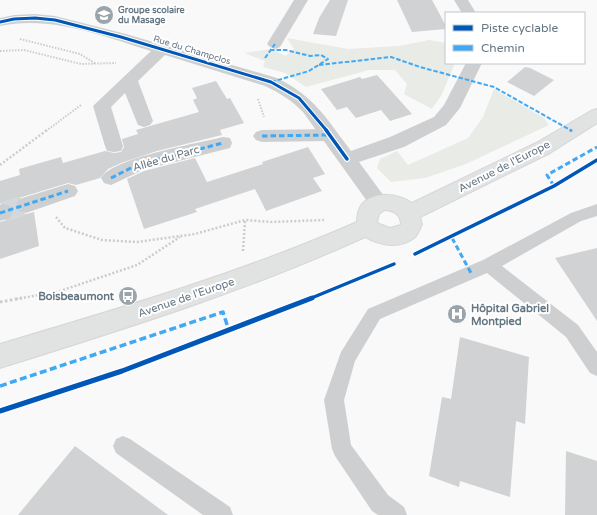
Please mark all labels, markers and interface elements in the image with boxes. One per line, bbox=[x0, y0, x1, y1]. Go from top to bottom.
school or university icon: Groupe scolaire du Masage bbox=[93, 4, 115, 26]
place label: Groupe scolaire du Masage bbox=[118, 5, 185, 26]
legend bbox=[445, 12, 585, 64]
text: Piste cyclable bbox=[481, 21, 559, 35]
street label: Rue du Champclos bbox=[152, 33, 232, 67]
text: Chemin bbox=[481, 41, 525, 55]
street label: Avenue de l'Europe bbox=[456, 138, 552, 195]
street label: Allée du Parc bbox=[131, 143, 201, 174]
street label: Avenue de l'Europe bbox=[136, 275, 236, 320]
bus stop icon: Boisbeaumont bbox=[117, 285, 139, 307]
place label: Boisbeaumont bbox=[38, 290, 115, 303]
place label: Hôpital Gabriel Montpied bbox=[471, 302, 549, 329]
hospital icon: Hôpital Gabriel Montpied bbox=[446, 303, 468, 325]

